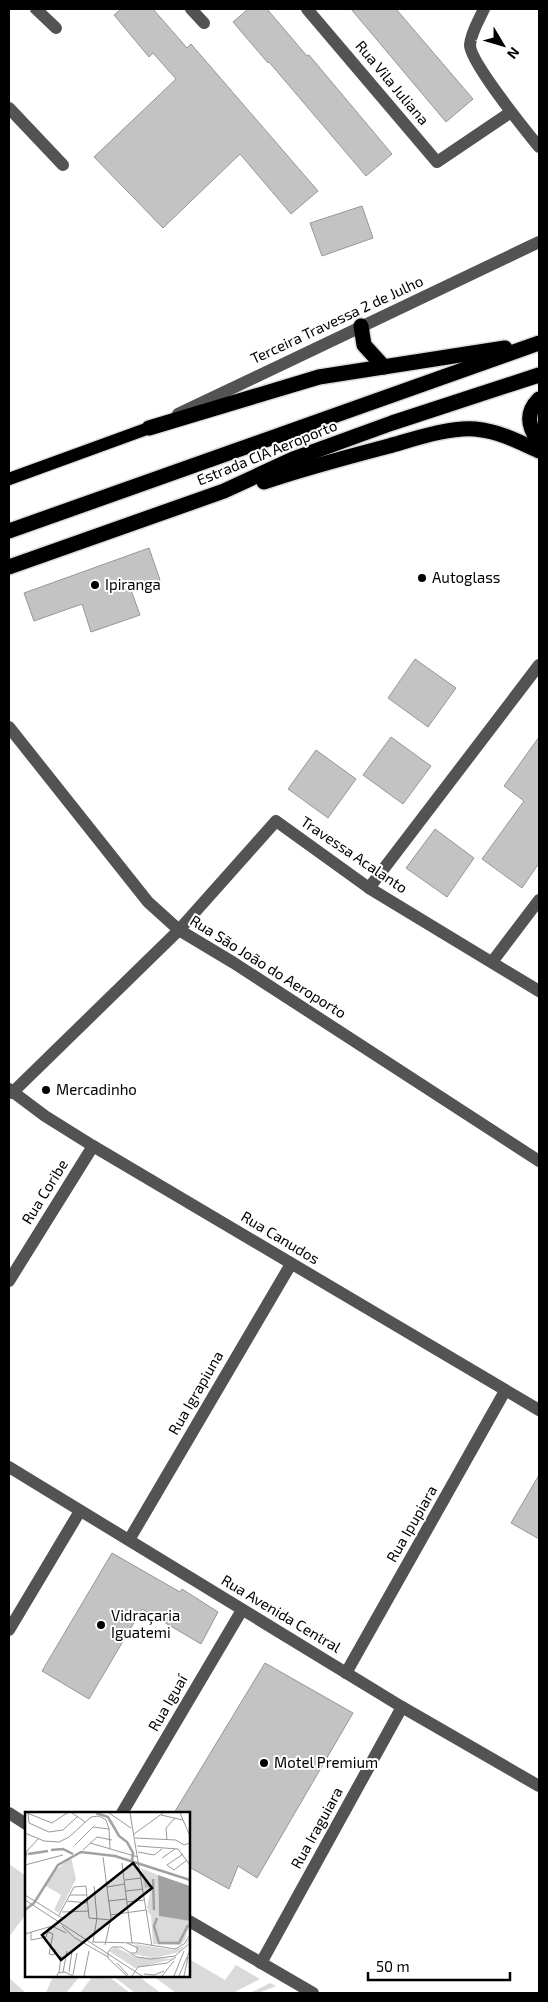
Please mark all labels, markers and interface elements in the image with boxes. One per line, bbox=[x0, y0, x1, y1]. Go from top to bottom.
north arrow bbox=[478, 20, 528, 70]
street label: Rua Vila Juliana bbox=[352, 36, 433, 128]
text: N bbox=[504, 44, 523, 63]
street label: Terceira Travessa 2 de Julho bbox=[247, 271, 426, 367]
street label: Estrada CIA Aeroporto bbox=[194, 416, 339, 488]
place label: Autoglass bbox=[432, 568, 500, 586]
marker: Autoglass bbox=[416, 572, 428, 584]
place label: Ipiranga bbox=[105, 575, 161, 593]
marker: Ipiranga bbox=[89, 579, 101, 591]
street label: Travessa Acalanto bbox=[298, 812, 411, 896]
street label: Rua São João do Aeroporto bbox=[187, 911, 350, 1022]
place label: Mercadinho bbox=[56, 1080, 137, 1098]
marker: Mercadinho bbox=[40, 1084, 52, 1096]
street label: Rua Coribe bbox=[17, 1156, 71, 1227]
street label: Rua Canudos bbox=[238, 1207, 323, 1268]
street label: Rua Igrapiuna bbox=[164, 1347, 226, 1438]
street label: Rua Ipupiara bbox=[382, 1482, 440, 1565]
street label: Rua Avenida Central bbox=[218, 1570, 345, 1656]
place label: Vidraçaria Iguatemi bbox=[111, 1606, 180, 1641]
marker: Vidraçaria Iguatemi bbox=[95, 1619, 107, 1631]
street label: Rua Iguaí bbox=[144, 1670, 191, 1734]
place label: Motel Premium bbox=[274, 1753, 378, 1771]
marker: Motel Premium bbox=[258, 1757, 270, 1769]
street label: Rua Iraguiara bbox=[286, 1783, 346, 1872]
inset map bbox=[25, 1812, 190, 1977]
scale bar bbox=[368, 1950, 510, 1982]
text: 50 m bbox=[376, 1957, 410, 1975]

